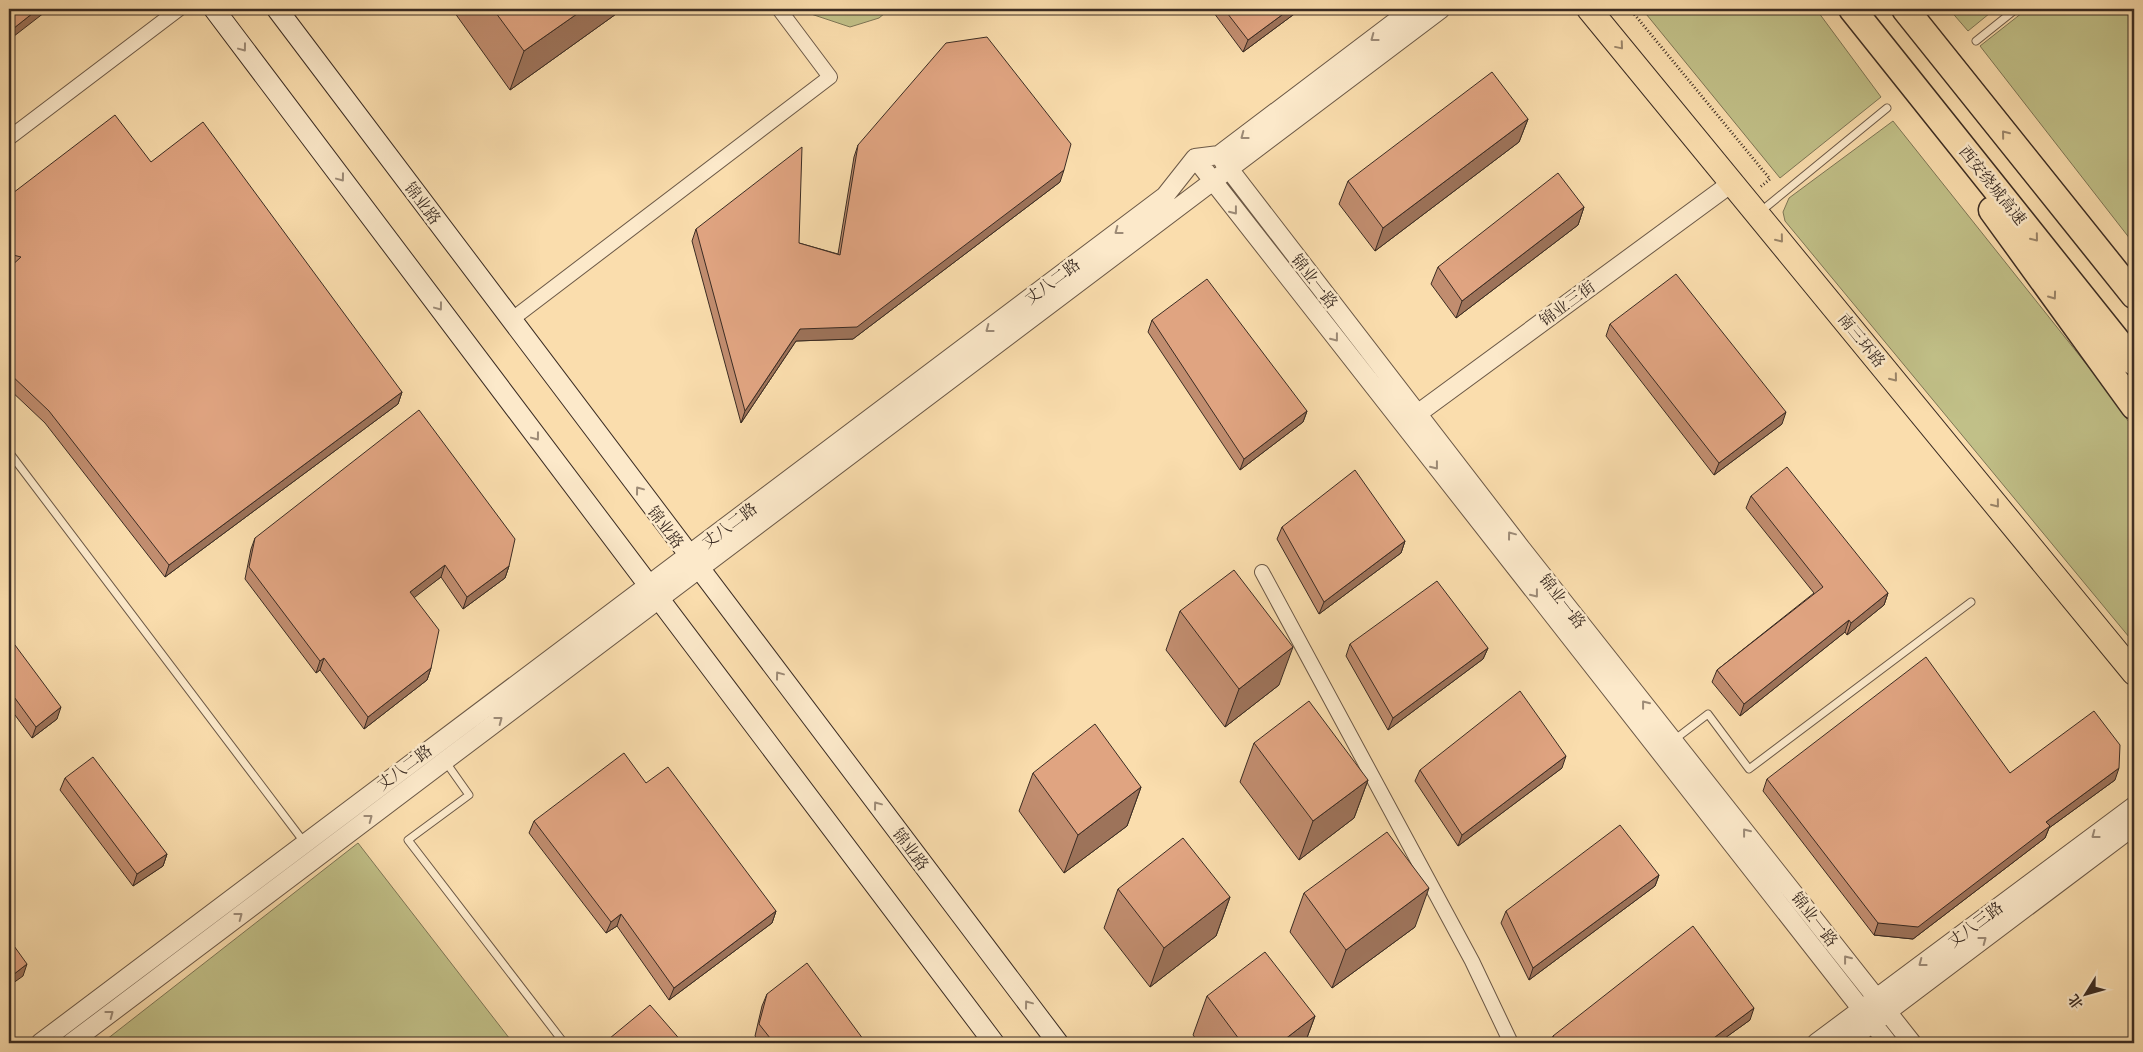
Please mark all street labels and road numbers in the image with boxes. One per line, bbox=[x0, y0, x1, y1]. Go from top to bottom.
street label: 西安绕城高速 bbox=[1954, 142, 2030, 229]
street label: 锦业路 bbox=[400, 178, 445, 229]
street label: 锦业一路 bbox=[1287, 250, 1342, 313]
street label: 丈八二路 bbox=[1021, 255, 1084, 309]
street label: 锦业三街 bbox=[1536, 277, 1599, 331]
street label: 南三环路 bbox=[1833, 309, 1889, 372]
street label: 丈八二路 bbox=[698, 499, 761, 553]
street label: 锦业路 bbox=[643, 502, 688, 553]
street label: 锦业一路 bbox=[1535, 570, 1590, 633]
street label: 丈八二路 bbox=[373, 741, 436, 795]
street label: 锦业路 bbox=[888, 824, 933, 875]
street label: 锦业一路 bbox=[1787, 888, 1842, 951]
street label: 丈八三路 bbox=[1944, 898, 2007, 952]

